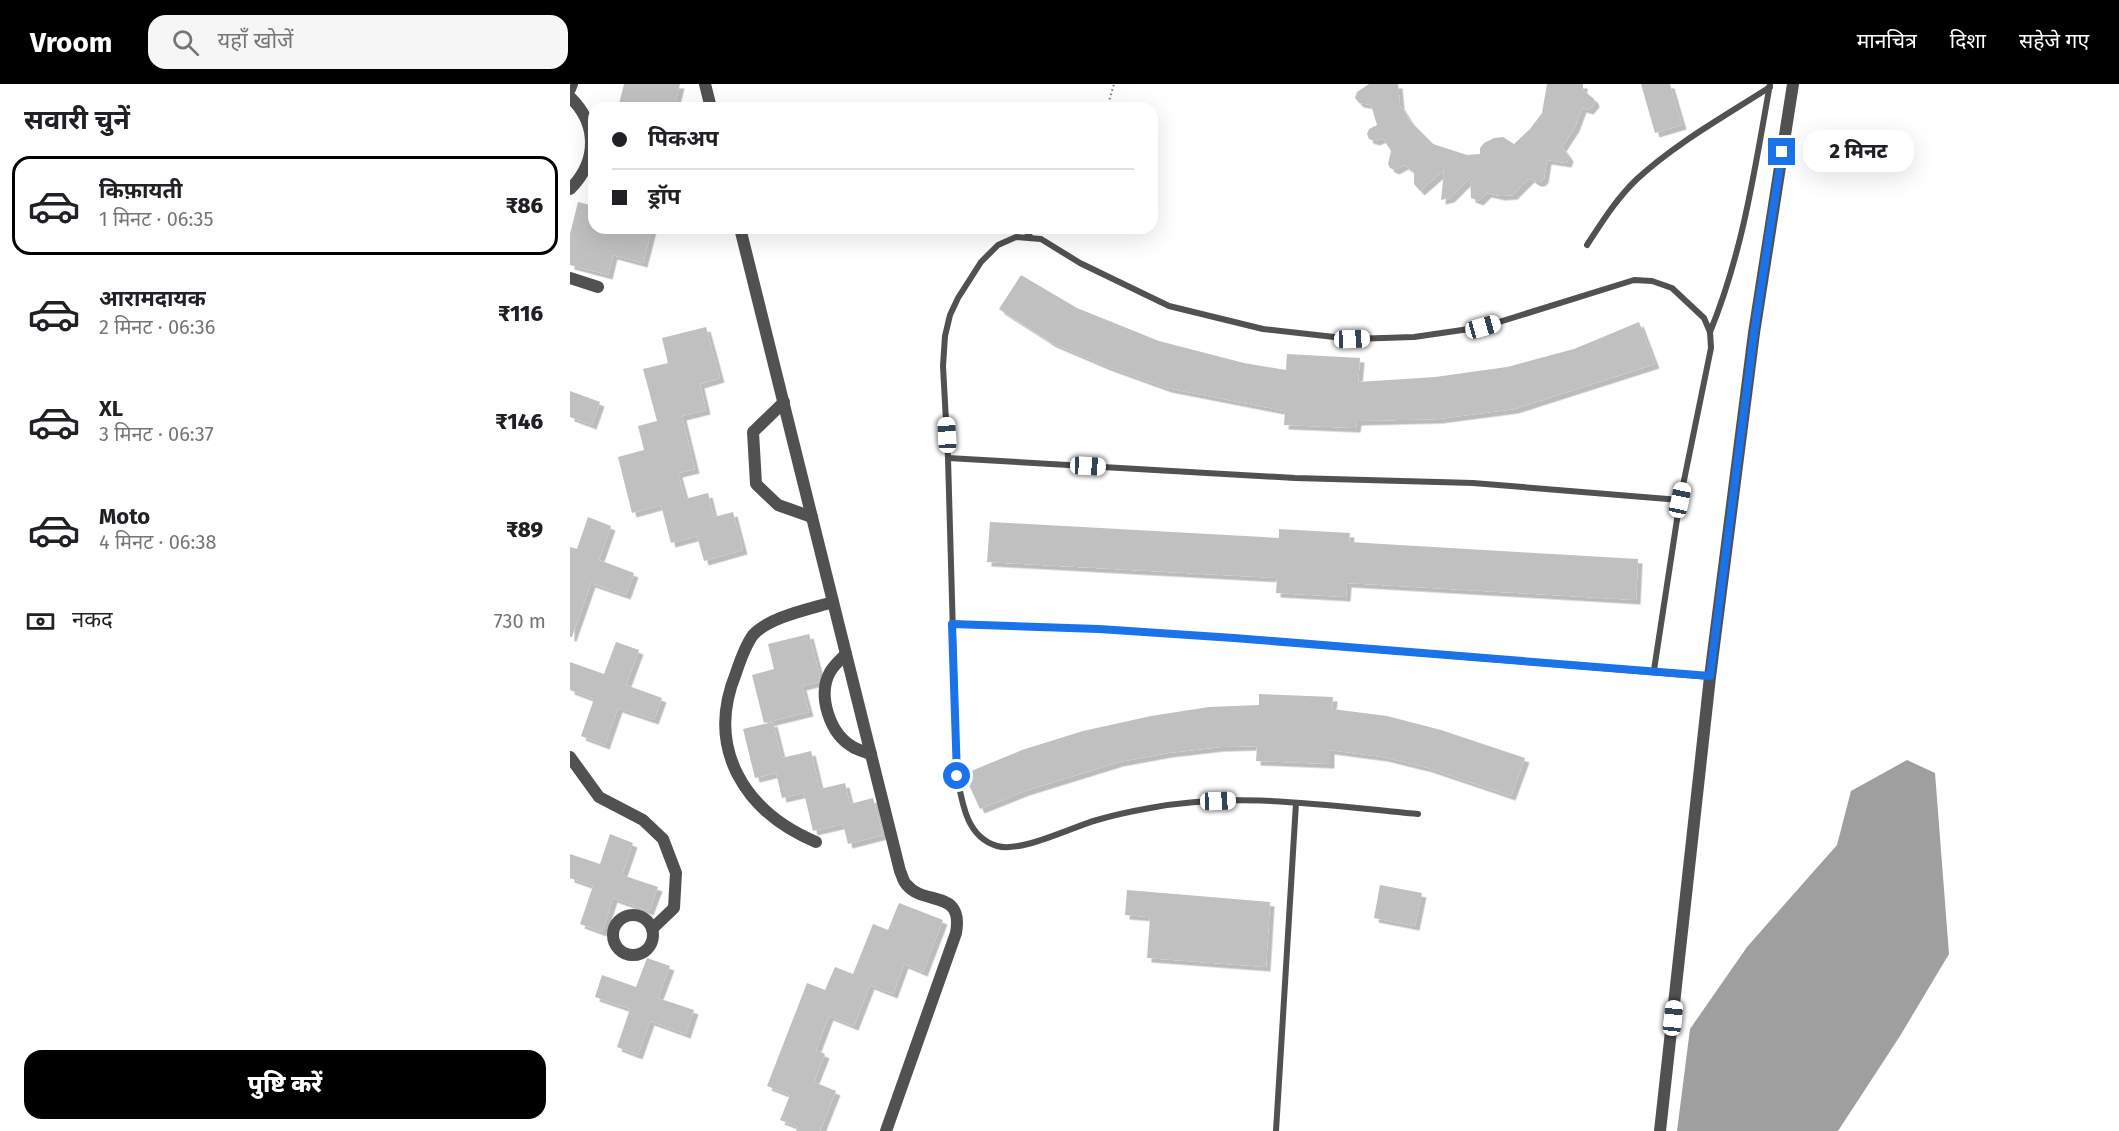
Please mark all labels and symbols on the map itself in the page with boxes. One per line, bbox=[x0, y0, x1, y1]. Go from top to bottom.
callout: 2 मिनट bbox=[1803, 131, 1914, 173]
route end bbox=[1768, 138, 1795, 165]
car bbox=[1463, 313, 1503, 341]
car bbox=[1334, 329, 1370, 349]
car bbox=[937, 417, 957, 453]
car bbox=[1070, 456, 1106, 476]
car bbox=[1667, 481, 1693, 519]
route start bbox=[943, 762, 970, 789]
car bbox=[1200, 791, 1236, 811]
car bbox=[1662, 999, 1684, 1037]

